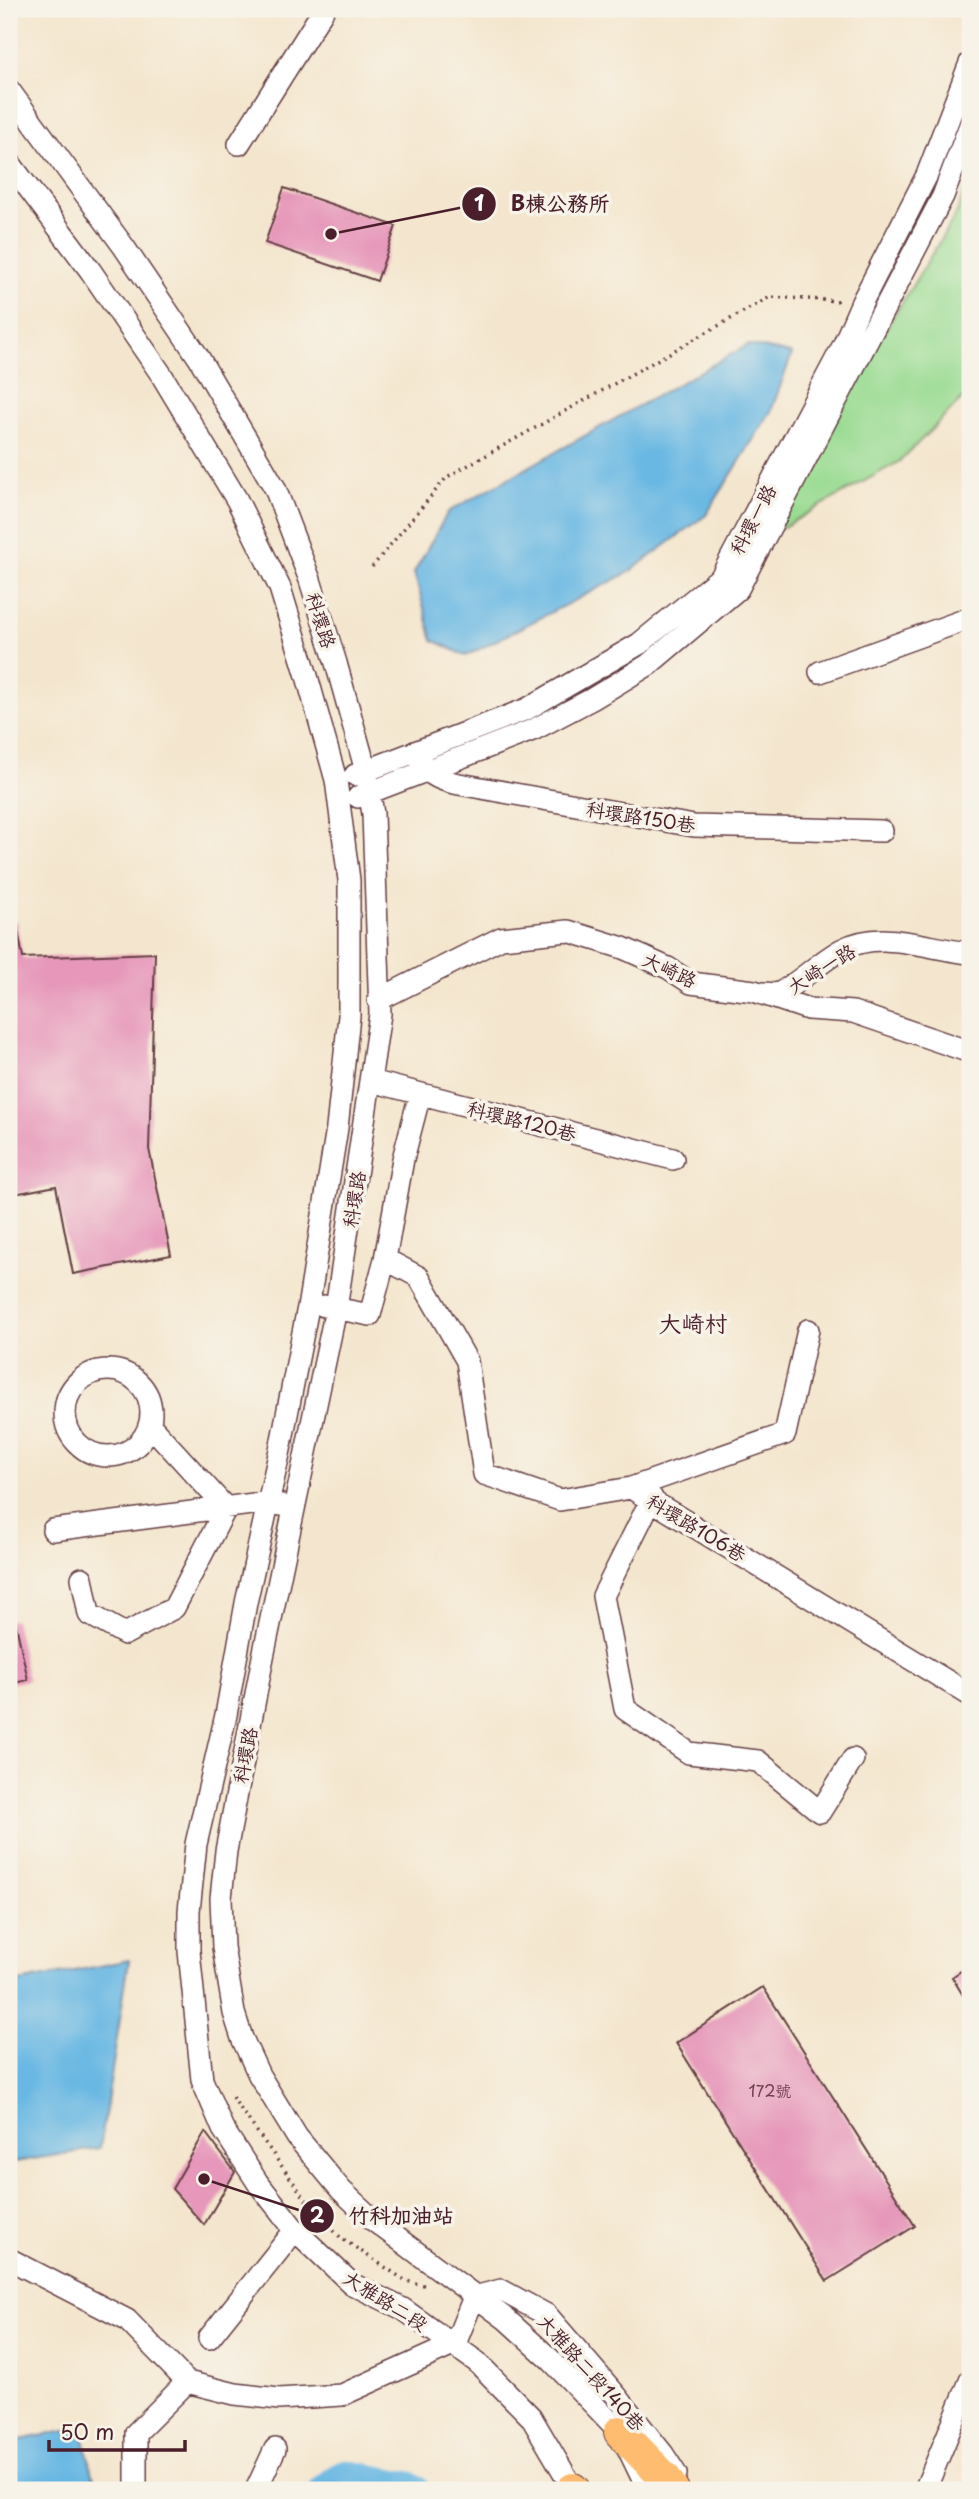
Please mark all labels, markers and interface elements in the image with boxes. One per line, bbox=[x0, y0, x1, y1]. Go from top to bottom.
callout: B棟公務所 bbox=[462, 183, 623, 225]
text: 1 bbox=[474, 186, 484, 218]
text: B棟公務所 bbox=[511, 186, 609, 218]
street label: 科環一路 bbox=[722, 479, 782, 559]
street label: 科環路 bbox=[300, 589, 344, 651]
street label: 科環路150巷 bbox=[584, 794, 698, 838]
street label: 大崎一路 bbox=[781, 936, 861, 1000]
street label: 大崎路 bbox=[638, 944, 702, 994]
street label: 科環路120巷 bbox=[464, 1093, 580, 1147]
street label: 科環路 bbox=[335, 1169, 371, 1229]
district label: 大崎村 bbox=[659, 1305, 728, 1340]
street label: 科環路106巷 bbox=[642, 1486, 752, 1568]
street label: 科環路 bbox=[225, 1724, 263, 1786]
house number: 172號 bbox=[748, 2078, 792, 2102]
callout: 竹科加油站 bbox=[300, 2195, 468, 2237]
text: 2 bbox=[310, 2198, 325, 2230]
text: 竹科加油站 bbox=[349, 2198, 454, 2230]
street label: 大雅路二段 bbox=[338, 2263, 434, 2337]
street label: 大雅路二段140巷 bbox=[532, 2307, 652, 2437]
scale bar bbox=[49, 2408, 186, 2452]
text: 50 m bbox=[60, 2415, 114, 2447]

